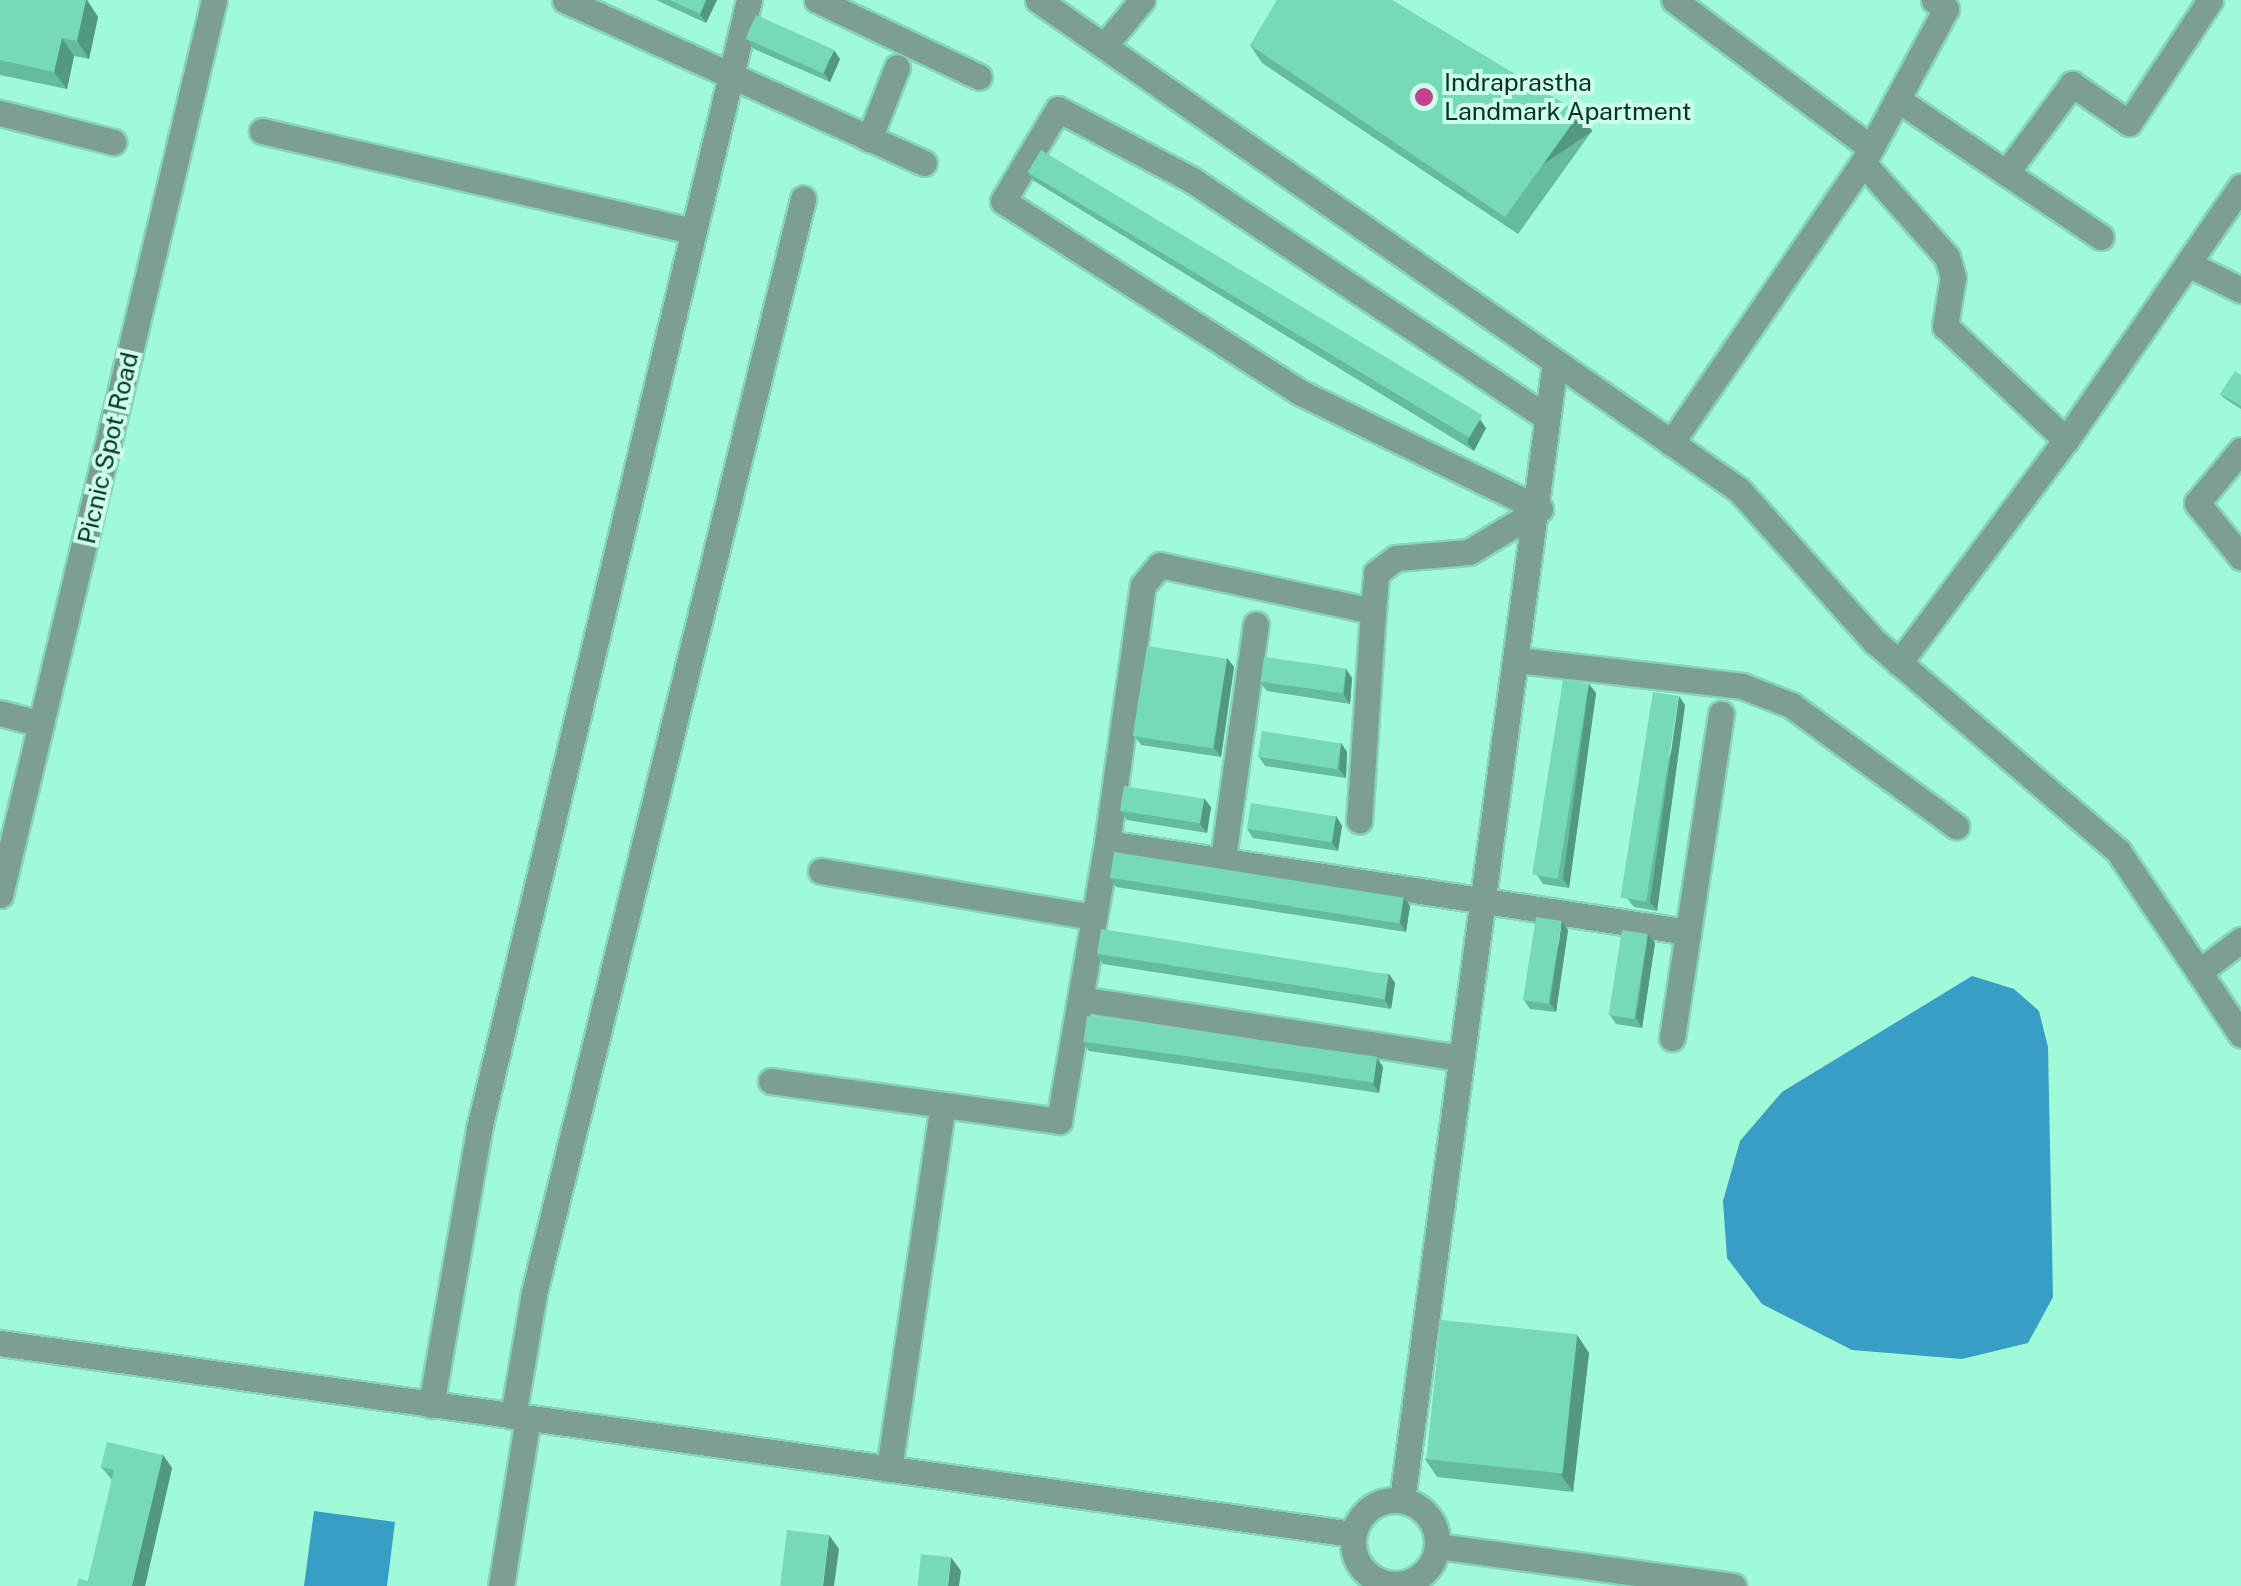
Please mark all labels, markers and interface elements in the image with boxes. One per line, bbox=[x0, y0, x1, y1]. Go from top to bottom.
place label: Indraprastha Landmark Apartment bbox=[1444, 68, 1691, 127]
marker: Indraprastha Landmark Apartment bbox=[1413, 86, 1435, 108]
street label: Picnic Spot Road bbox=[71, 349, 145, 547]

